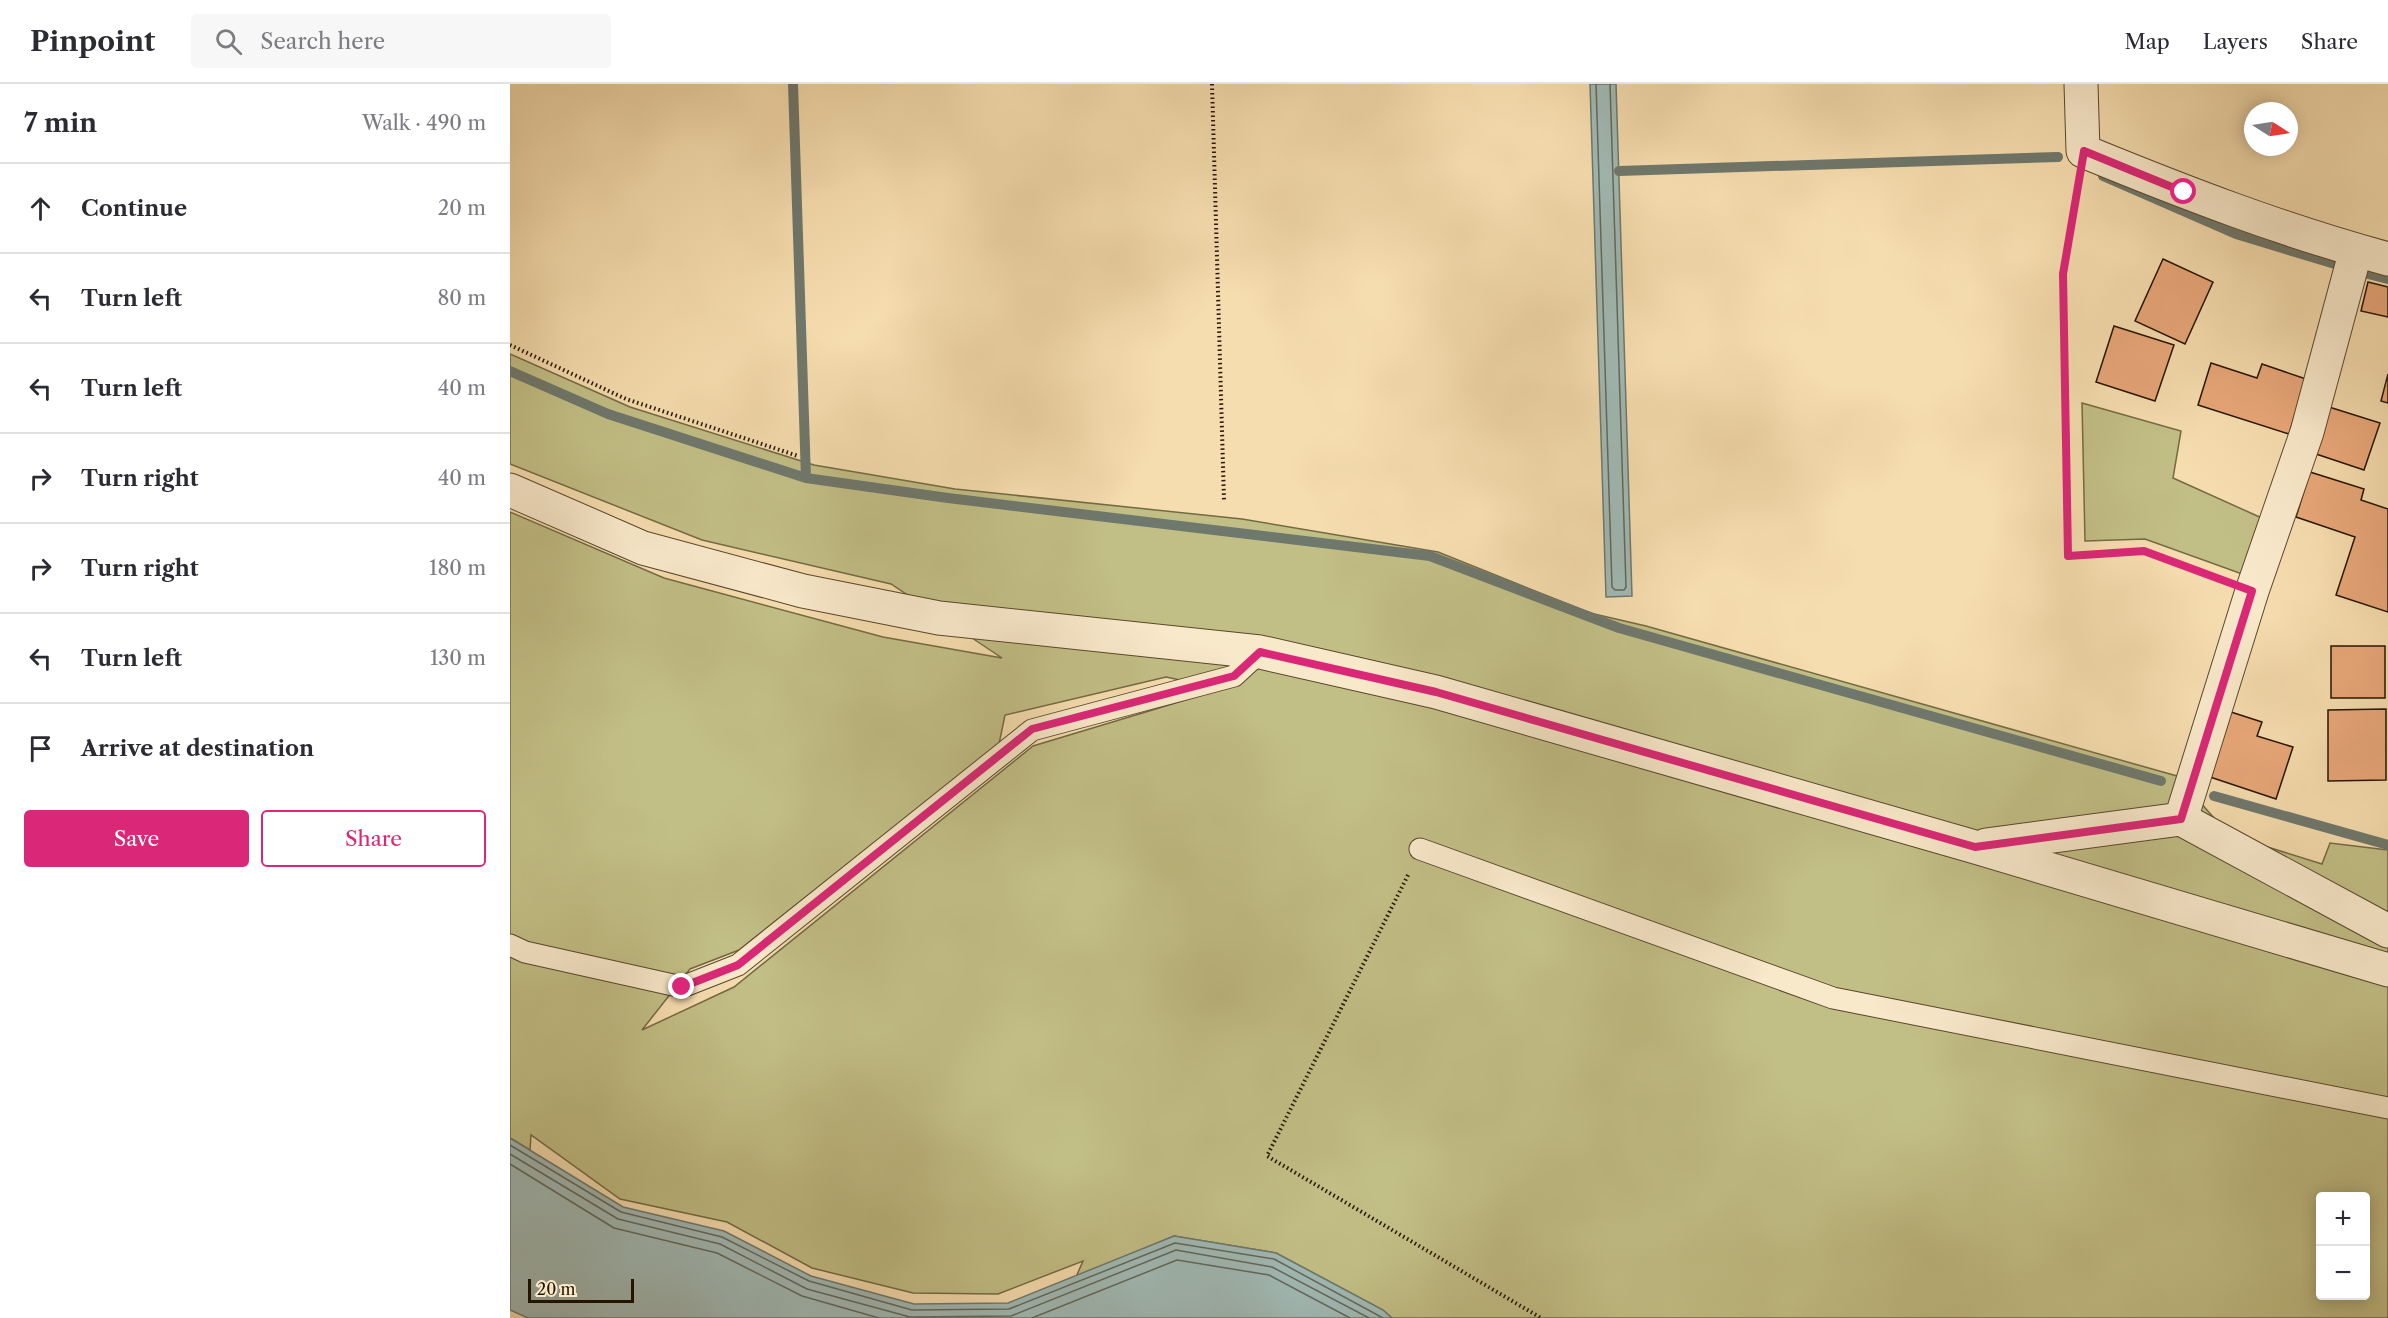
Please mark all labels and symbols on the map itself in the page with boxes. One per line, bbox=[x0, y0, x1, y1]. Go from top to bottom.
north arrow bbox=[2244, 102, 2298, 156]
route start bbox=[2170, 178, 2196, 204]
route end bbox=[668, 973, 694, 999]
scale bar bbox=[528, 1276, 634, 1304]

